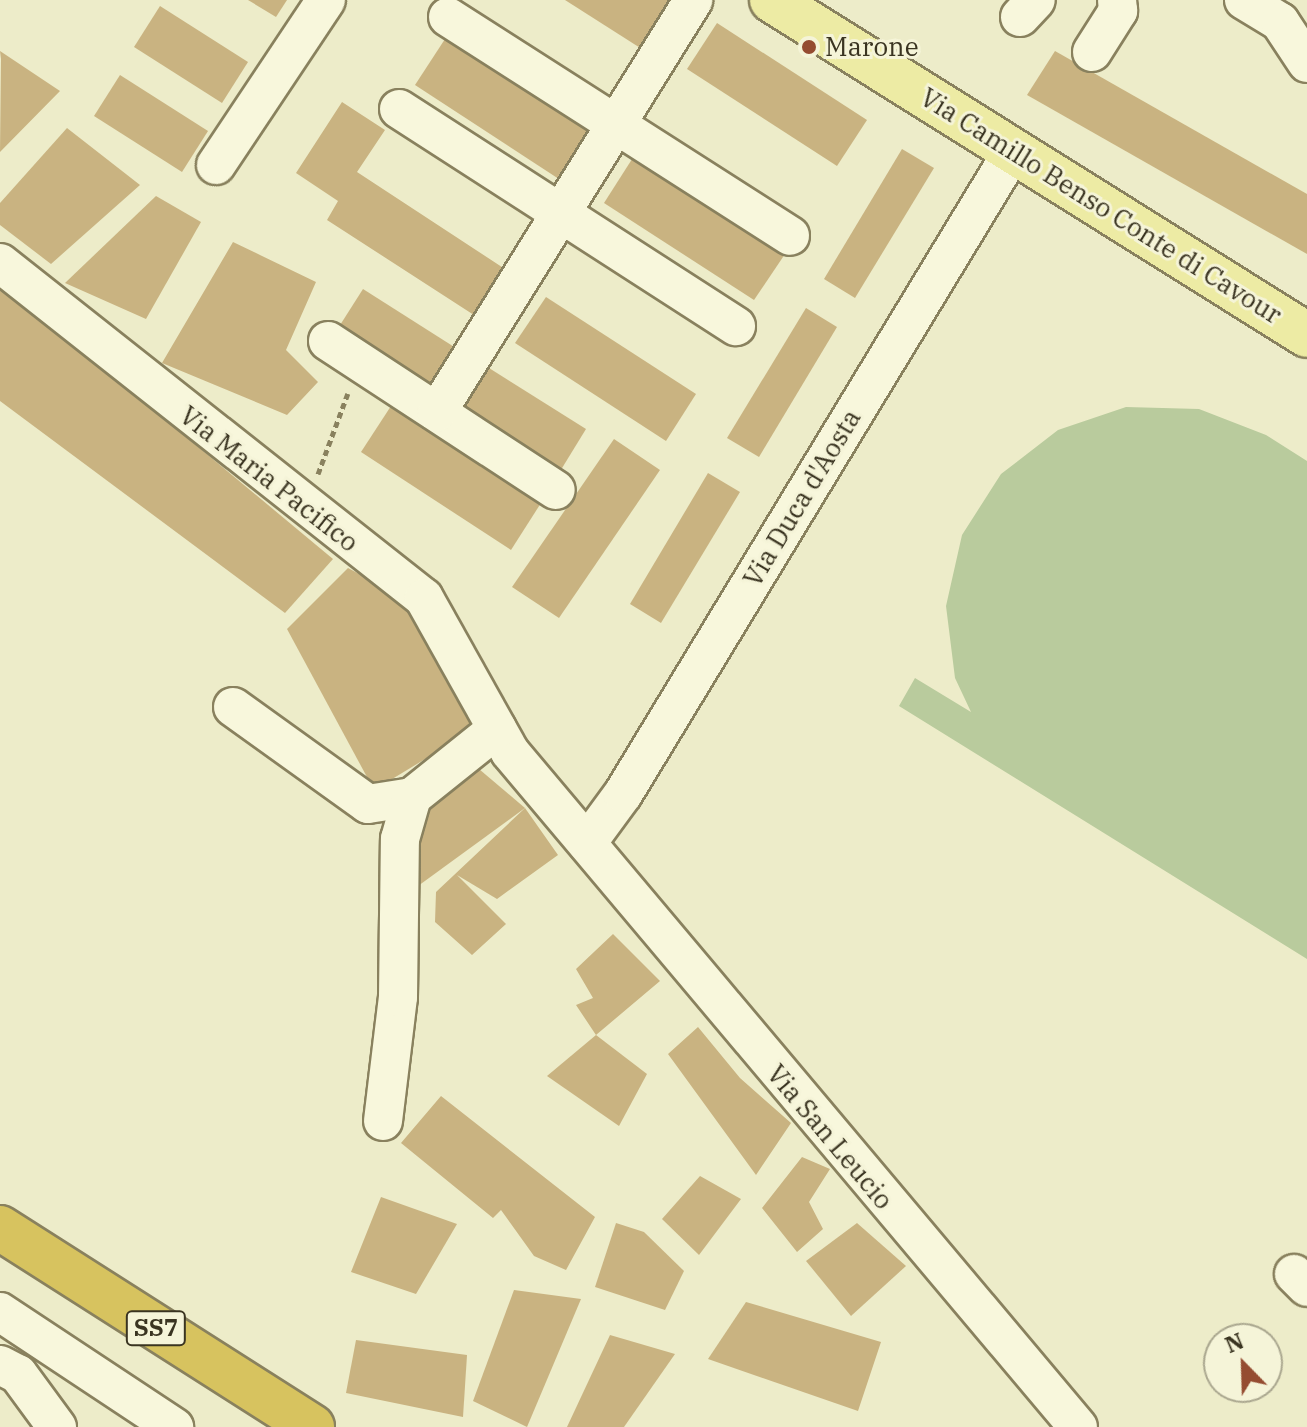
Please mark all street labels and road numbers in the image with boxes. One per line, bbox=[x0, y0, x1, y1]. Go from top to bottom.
street label: Via Camillo Benso Conte di Cavour bbox=[915, 81, 1287, 331]
street label: Via Maria Pacifico bbox=[174, 400, 364, 558]
street label: Via Duca d'Aosta bbox=[737, 404, 867, 592]
street label: Via San Leucio bbox=[761, 1058, 899, 1216]
road number: SS7 bbox=[124, 1308, 188, 1348]

